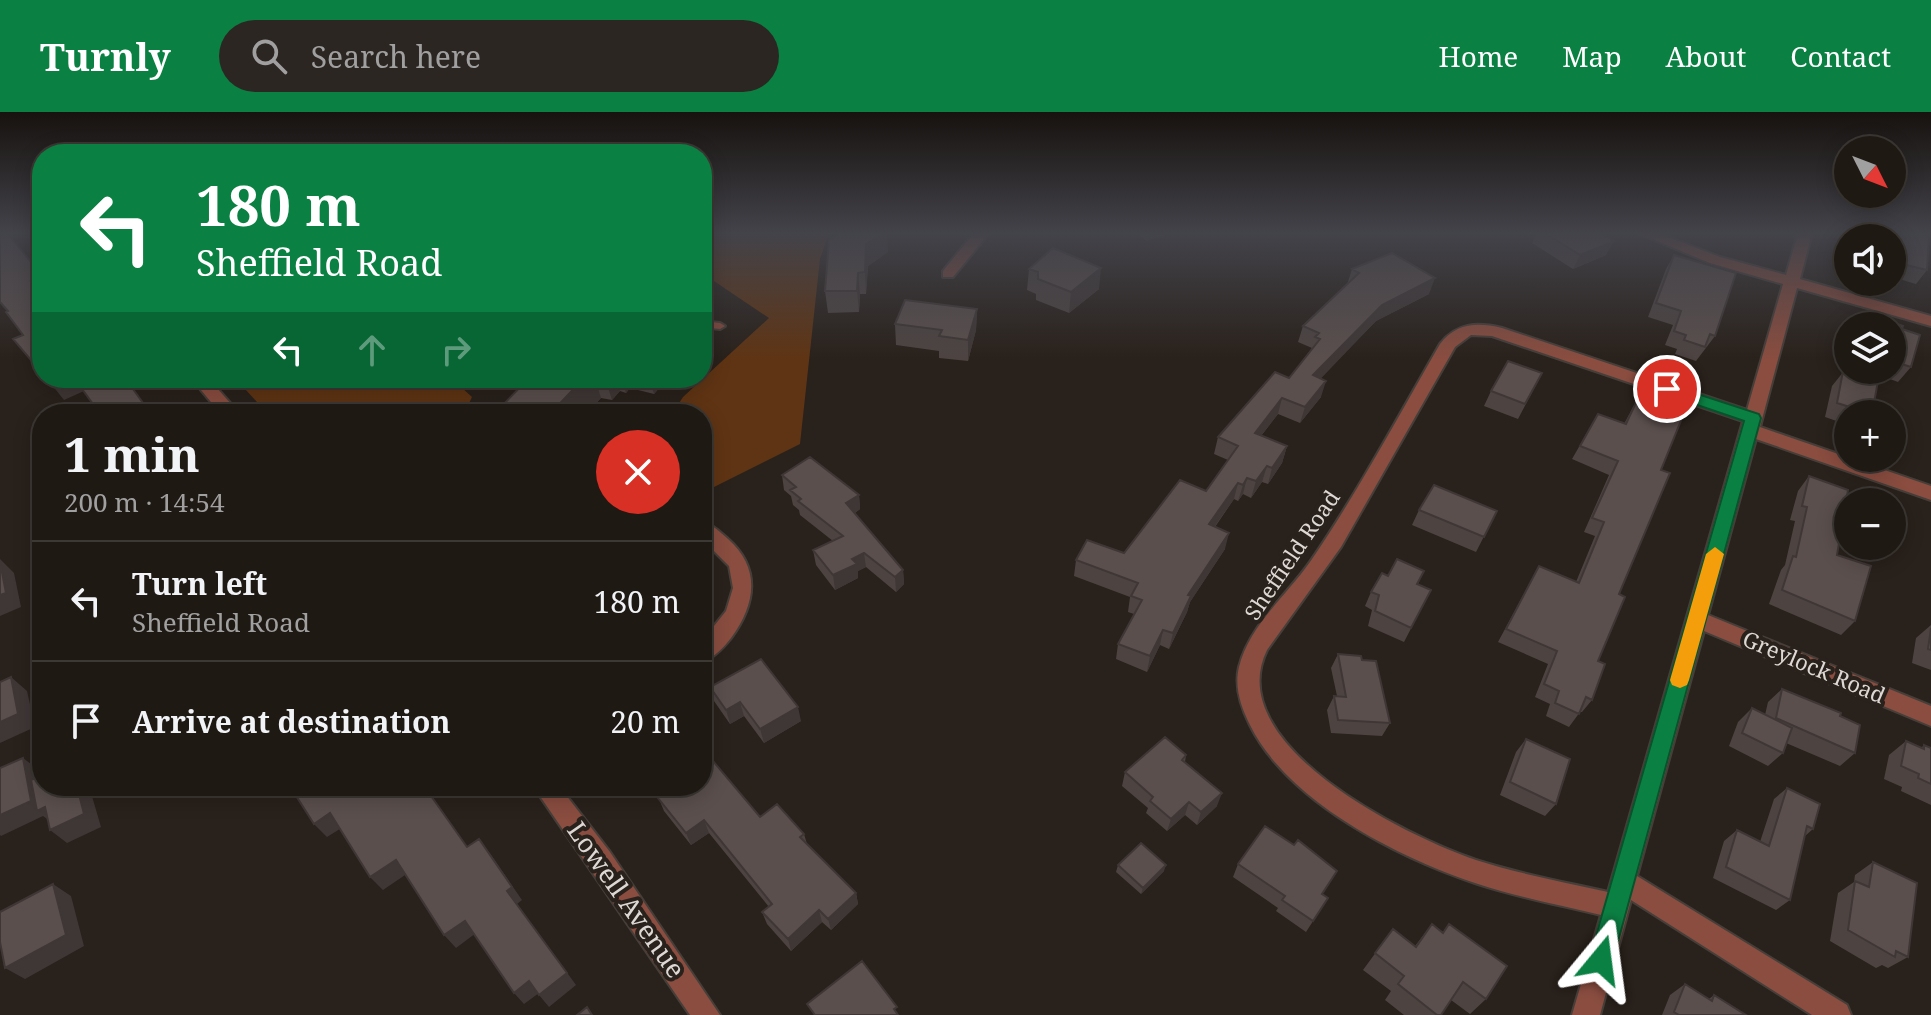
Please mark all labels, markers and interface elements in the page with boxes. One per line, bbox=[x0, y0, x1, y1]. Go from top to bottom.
search box bbox=[219, 20, 779, 92]
text: Turnly bbox=[40, 30, 171, 82]
icon: search bbox=[247, 34, 291, 78]
text: Search here bbox=[311, 36, 481, 77]
text: Home bbox=[1439, 37, 1518, 75]
text: Map bbox=[1562, 37, 1622, 75]
text: About bbox=[1666, 37, 1746, 75]
text: Contact bbox=[1790, 37, 1891, 75]
north arrow bbox=[1834, 136, 1906, 208]
map controls bbox=[1834, 136, 1906, 560]
text: 180 m bbox=[196, 166, 361, 242]
icon: left bbox=[64, 176, 168, 280]
button: sound bbox=[1834, 224, 1906, 296]
text: Sheffield Road bbox=[196, 238, 442, 287]
button: layers bbox=[1834, 312, 1906, 384]
icon: left bbox=[266, 328, 310, 372]
icon: ahead bbox=[350, 328, 394, 372]
icon: right bbox=[434, 328, 478, 372]
pin bbox=[1633, 355, 1701, 423]
icon: arrive bbox=[1645, 367, 1689, 411]
button: + bbox=[1834, 400, 1906, 472]
text: 1 min bbox=[64, 421, 200, 486]
button: close bbox=[596, 430, 680, 514]
street label: Sheffield Road bbox=[1237, 483, 1346, 625]
text: 200 m · 14:54 bbox=[64, 484, 225, 520]
button: − bbox=[1834, 488, 1906, 560]
text: Turn left bbox=[132, 563, 267, 604]
icon: left bbox=[64, 579, 108, 623]
text: 180 m bbox=[594, 581, 680, 622]
text: Sheffield Road bbox=[132, 604, 310, 640]
street label: Greylock Road bbox=[1738, 623, 1891, 710]
icon: arrive bbox=[64, 699, 108, 743]
text: Arrive at destination bbox=[132, 701, 451, 742]
text: 20 m bbox=[610, 701, 680, 742]
street label: Lowell Avenue bbox=[559, 814, 694, 985]
position arrow bbox=[1559, 918, 1643, 1002]

